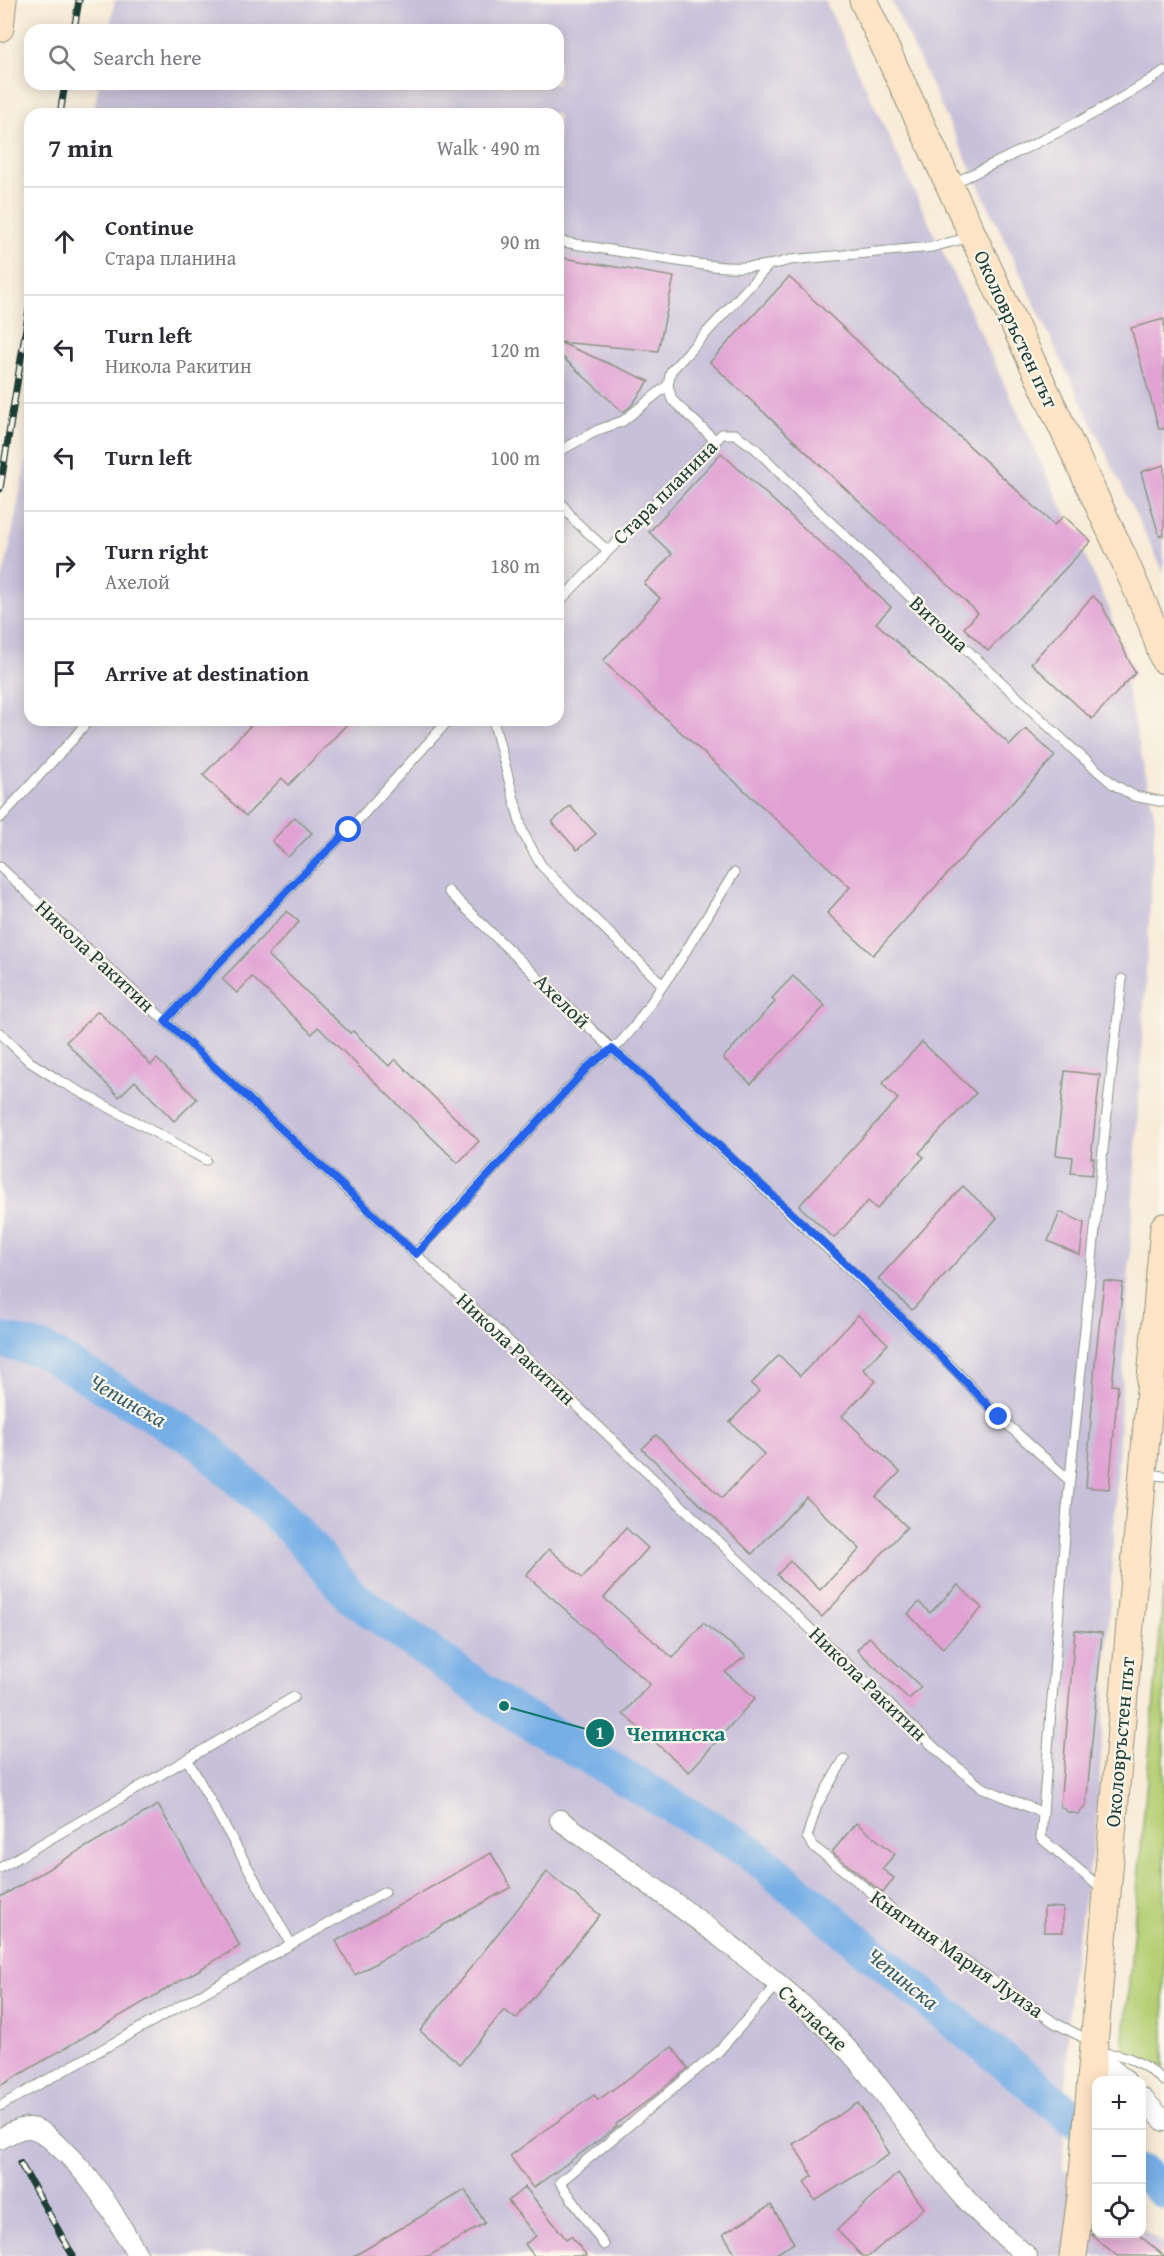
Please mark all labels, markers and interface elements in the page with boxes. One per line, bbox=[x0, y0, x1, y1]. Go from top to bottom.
search box bbox=[24, 24, 564, 90]
icon: search bbox=[45, 41, 78, 74]
text: Search here bbox=[93, 41, 202, 73]
text: 7 min bbox=[48, 128, 113, 167]
text: Walk · 490 m bbox=[437, 133, 540, 162]
text: Continue bbox=[105, 211, 194, 243]
icon: ahead bbox=[48, 225, 81, 258]
text: 90 m bbox=[500, 227, 540, 256]
text: Стара планина bbox=[105, 243, 236, 272]
street label: Околовръстен път bbox=[966, 245, 1067, 413]
text: Turn left bbox=[105, 319, 192, 351]
icon: left bbox=[48, 333, 81, 366]
text: 120 m bbox=[490, 335, 540, 364]
text: Никола Ракитин bbox=[105, 351, 252, 380]
street label: Стара планина bbox=[605, 432, 724, 551]
icon: left bbox=[48, 441, 81, 474]
text: Turn left bbox=[105, 441, 192, 473]
text: 100 m bbox=[490, 443, 540, 472]
text: Turn right bbox=[105, 535, 208, 567]
icon: right bbox=[48, 549, 81, 582]
text: 180 m bbox=[490, 551, 540, 580]
text: Ахелой bbox=[105, 567, 170, 596]
street label: Витоша bbox=[903, 588, 976, 659]
icon: arrive bbox=[48, 657, 81, 690]
text: Arrive at destination bbox=[105, 657, 309, 689]
route start bbox=[335, 816, 361, 842]
street label: Никола Ракитин bbox=[28, 892, 162, 1019]
street label: Ахелой bbox=[527, 966, 598, 1035]
street label: Никола Ракитин bbox=[449, 1285, 583, 1412]
water label: Чепинска bbox=[83, 1365, 173, 1435]
route end bbox=[985, 1403, 1011, 1429]
street label: Никола Ракитин bbox=[802, 1619, 934, 1748]
street label: Околовръстен път bbox=[1097, 1655, 1142, 1829]
callout: Чепинска bbox=[585, 1713, 738, 1753]
text: Чепинска bbox=[626, 1717, 726, 1749]
text: 1 bbox=[595, 1719, 605, 1746]
street label: Княгиня Мария Луиза bbox=[864, 1882, 1050, 2025]
water label: Чепинска bbox=[860, 1939, 946, 2017]
street label: Съгласие bbox=[771, 1977, 855, 2058]
map controls bbox=[1092, 2076, 1146, 2238]
button: + bbox=[1092, 2076, 1146, 2130]
button: − bbox=[1092, 2130, 1146, 2184]
button: locate bbox=[1092, 2184, 1146, 2238]

